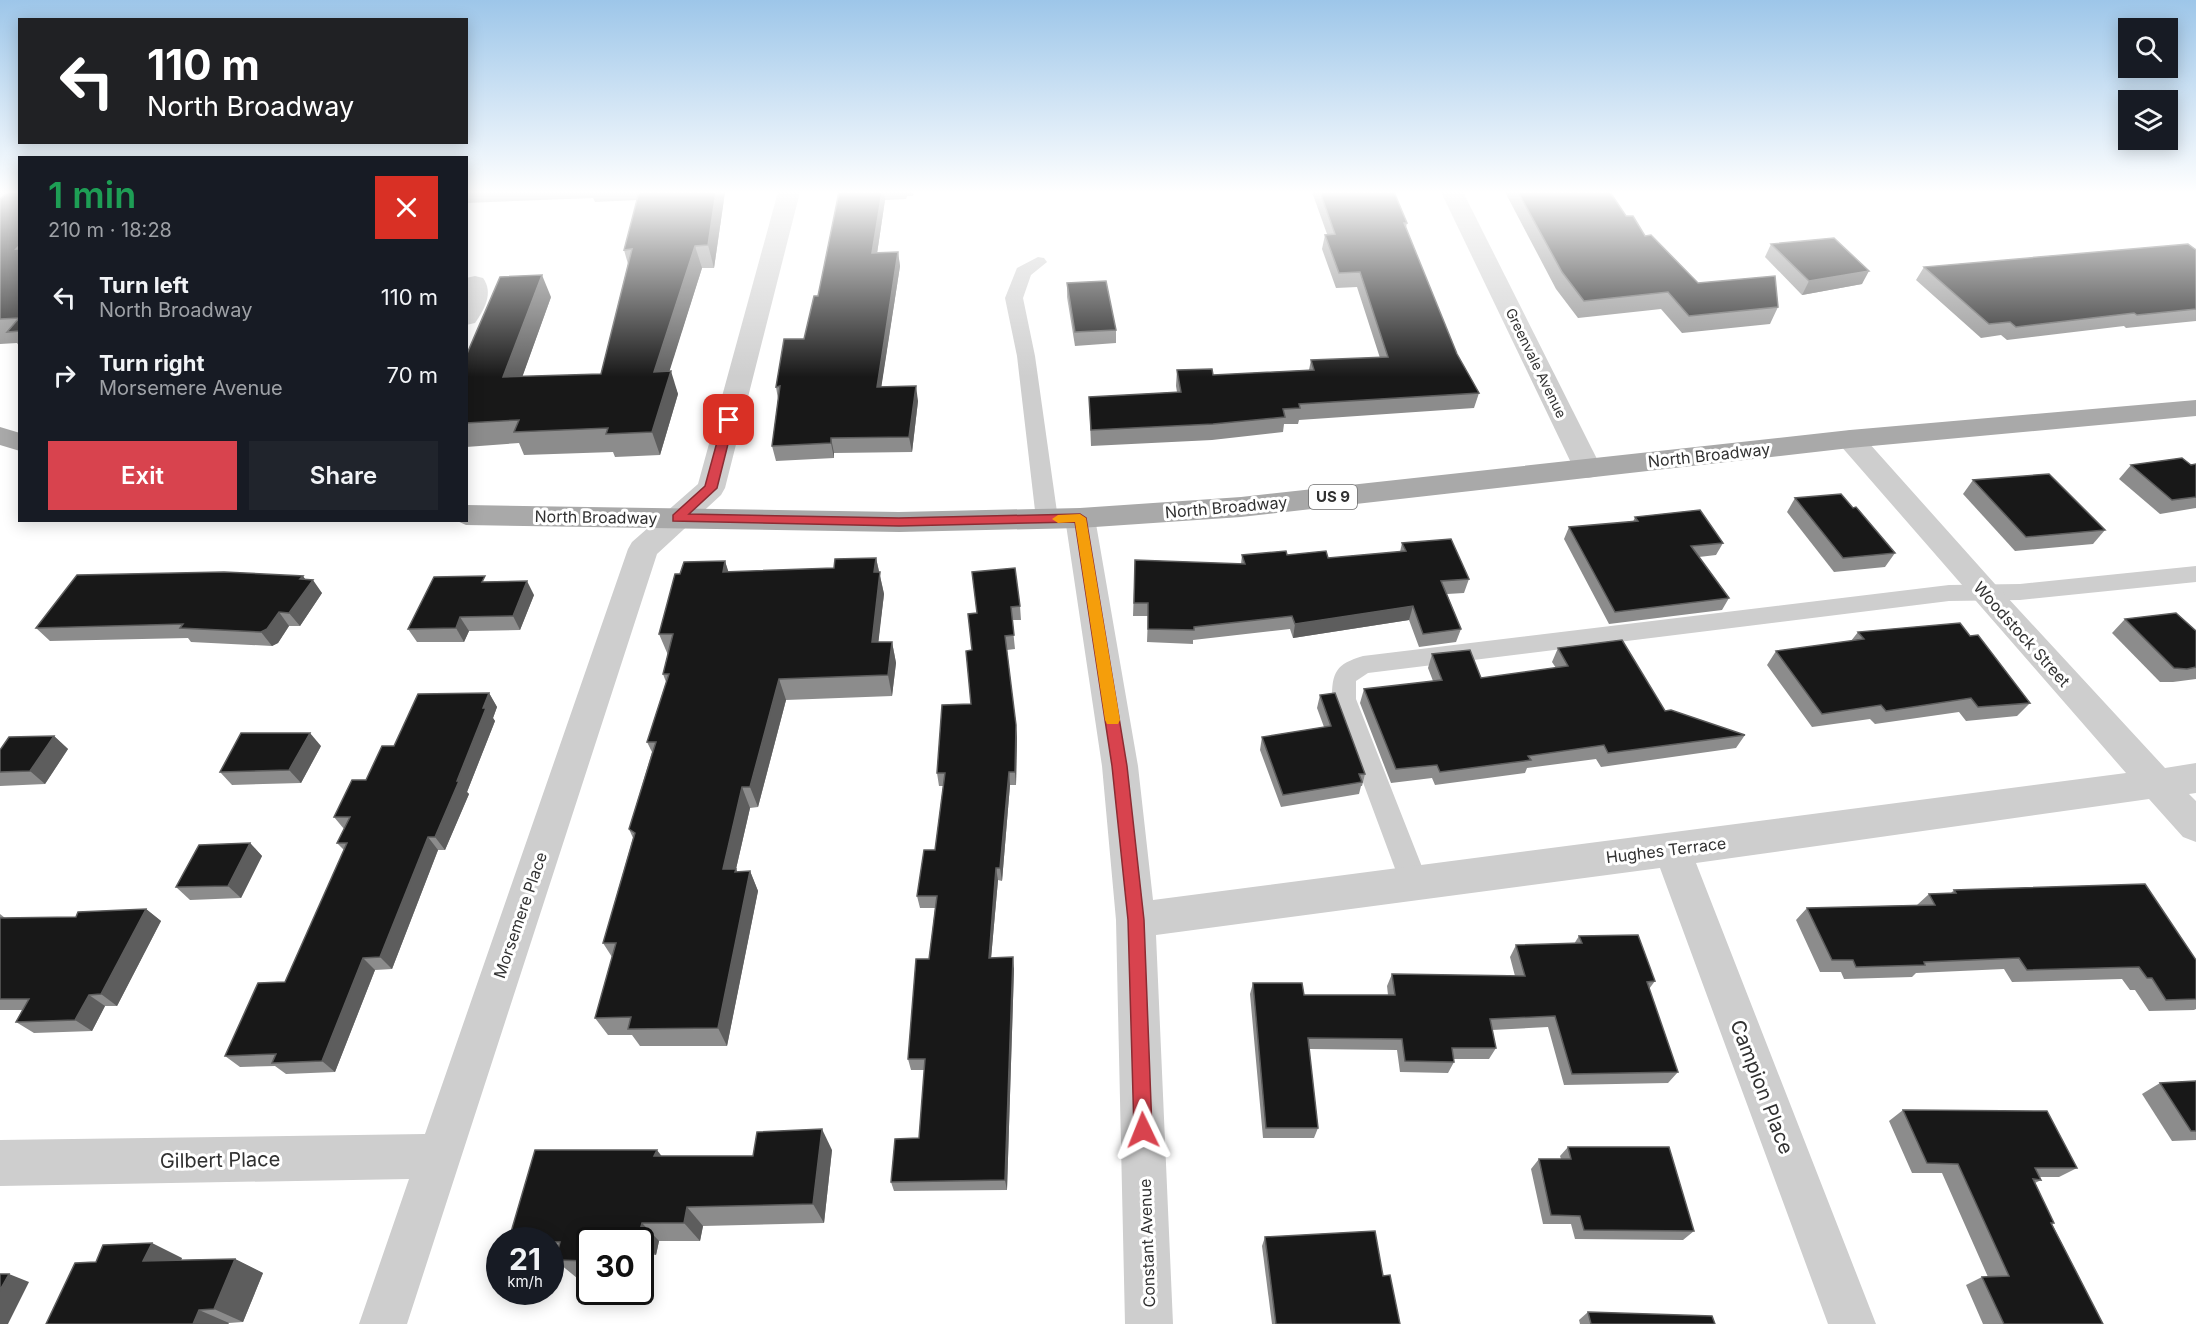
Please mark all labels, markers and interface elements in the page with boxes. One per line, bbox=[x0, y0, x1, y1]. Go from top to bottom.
map controls bbox=[2118, 18, 2178, 150]
button: search bbox=[2118, 18, 2178, 78]
text: 110 m bbox=[147, 39, 260, 90]
icon: left bbox=[48, 42, 126, 120]
text: North Broadway bbox=[147, 90, 354, 123]
button: layers bbox=[2118, 90, 2178, 150]
text: 1 min bbox=[48, 173, 136, 217]
button: close bbox=[375, 176, 438, 239]
text: 210 m · 18:28 bbox=[48, 218, 172, 242]
text: Turn left bbox=[99, 272, 189, 298]
icon: left bbox=[48, 281, 81, 314]
text: 110 m bbox=[381, 284, 438, 310]
text: North Broadway bbox=[99, 298, 252, 322]
street label: Greenvale Avenue bbox=[1502, 305, 1570, 421]
text: Turn right bbox=[99, 350, 205, 376]
icon: right bbox=[48, 359, 81, 392]
text: 70 m bbox=[387, 362, 438, 388]
text: Morsemere Avenue bbox=[99, 376, 283, 400]
pin bbox=[703, 394, 754, 445]
icon: arrive bbox=[712, 403, 745, 436]
street label: North Broadway bbox=[1647, 439, 1771, 471]
button: Exit bbox=[48, 441, 237, 510]
button: Share bbox=[249, 441, 438, 510]
road number: US 9 bbox=[1309, 485, 1357, 509]
street label: North Broadway bbox=[1164, 492, 1288, 522]
street label: North Broadway bbox=[534, 506, 658, 528]
street label: Woodstock Street bbox=[1970, 577, 2074, 691]
street label: Hughes Terrace bbox=[1605, 833, 1727, 867]
street label: Morsemere Place bbox=[489, 849, 551, 981]
street label: Campion Place bbox=[1725, 1016, 1799, 1158]
position arrow bbox=[1111, 1098, 1175, 1162]
street label: Gilbert Place bbox=[160, 1147, 280, 1173]
street label: Constant Avenue bbox=[1135, 1178, 1159, 1308]
speed limit sign: 30 bbox=[576, 1227, 654, 1305]
text: 21 bbox=[509, 1241, 541, 1277]
text: km/h bbox=[507, 1272, 543, 1291]

